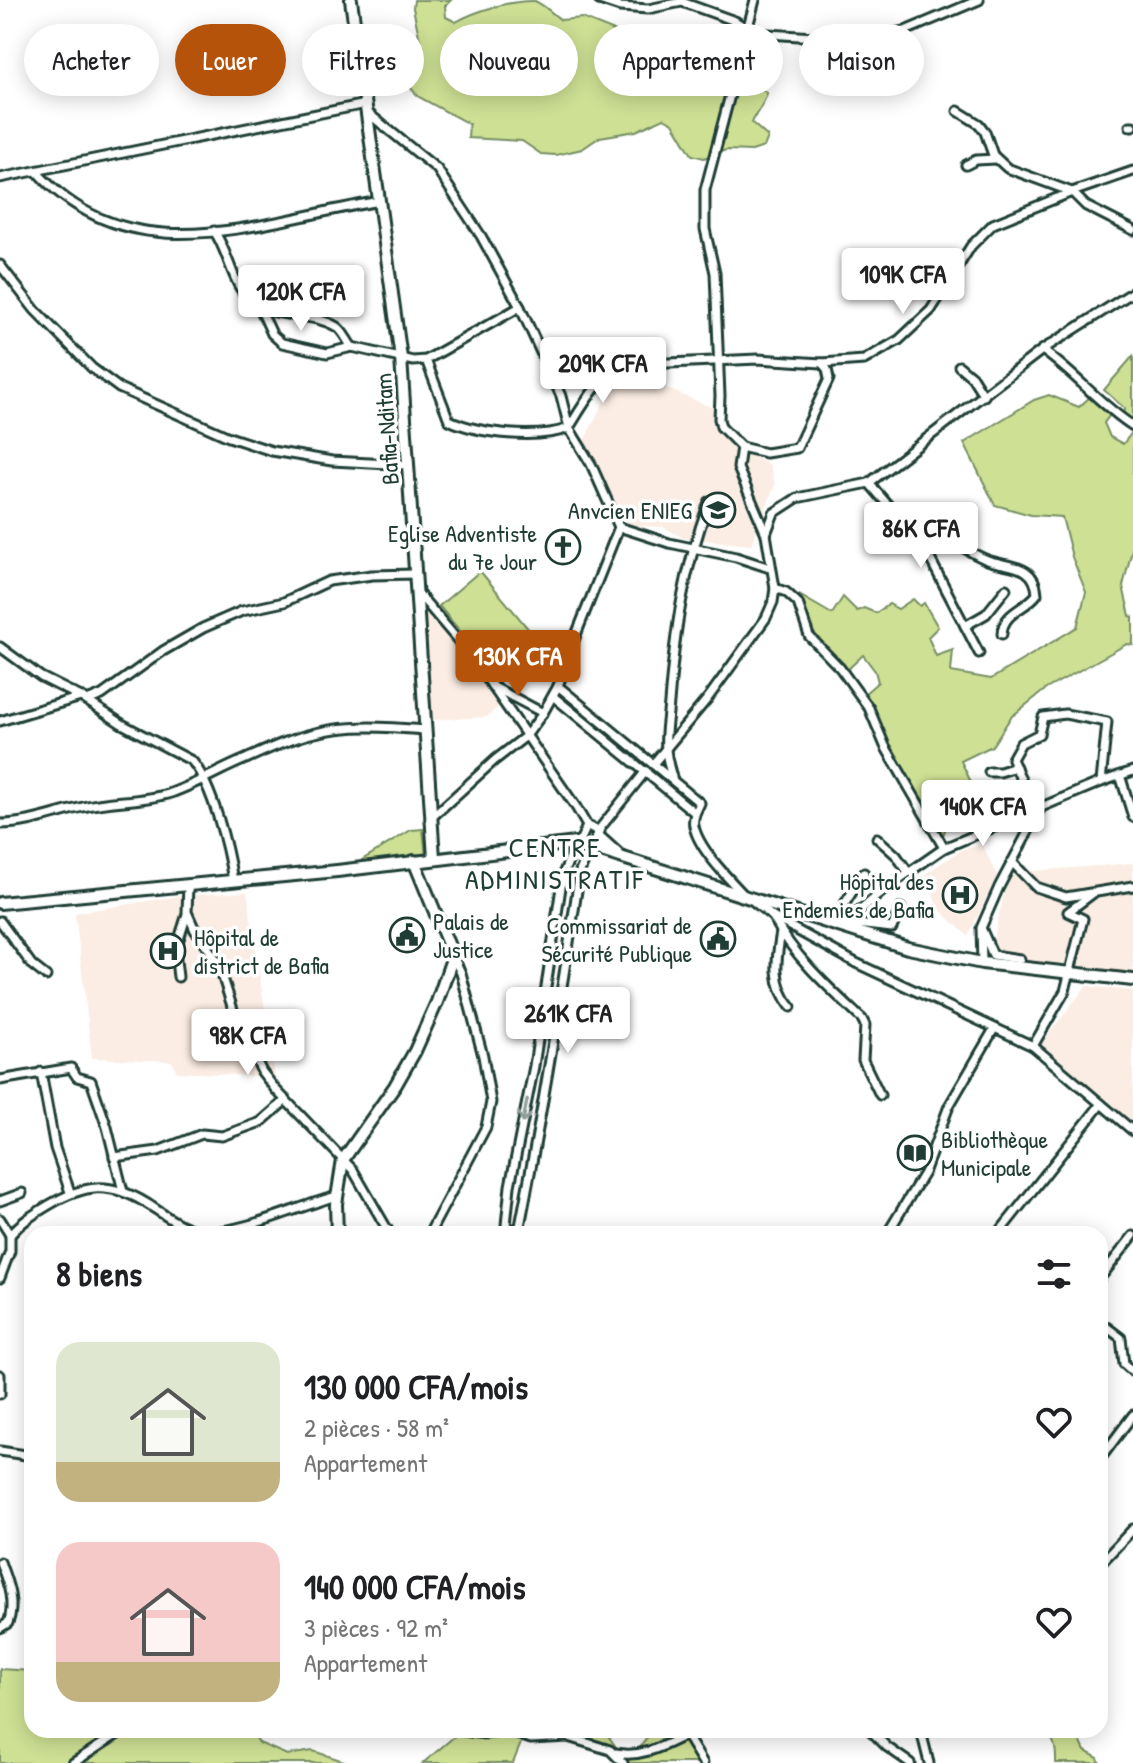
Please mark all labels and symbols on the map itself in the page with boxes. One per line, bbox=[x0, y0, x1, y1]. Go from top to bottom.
pin: 109K CFA bbox=[820, 248, 986, 316]
pin: 120K CFA bbox=[218, 265, 384, 333]
pin: 209K CFA bbox=[520, 337, 686, 405]
street label: Bafia-Nditam bbox=[366, 372, 406, 486]
school or university icon: Anvcien ENIEG bbox=[699, 491, 737, 529]
place label: Anvcien ENIEG bbox=[568, 494, 692, 526]
pin: 86K CFA bbox=[847, 502, 995, 570]
place label: Eglise Adventiste du 7e Jour bbox=[388, 517, 537, 577]
church icon: Eglise Adventiste du 7e Jour bbox=[544, 528, 582, 566]
pin: 130K CFA bbox=[435, 630, 601, 698]
pin: 140K CFA bbox=[900, 780, 1066, 848]
district label: CENTRE ADMINISTRATIF bbox=[465, 828, 645, 898]
place label: Hôpital des Endemies de Bafia bbox=[783, 865, 934, 925]
hospital icon: Hôpital des Endemies de Bafia bbox=[941, 876, 979, 914]
place label: Palais de Justice bbox=[433, 905, 509, 965]
place label: Commissariat de Sécurité Publique bbox=[542, 909, 692, 969]
public building icon: Palais de Justice bbox=[388, 916, 426, 954]
public building icon: Commissariat de Sécurité Publique bbox=[699, 920, 737, 958]
place label: Hôpital de district de Bafia bbox=[194, 921, 329, 981]
hospital icon: Hôpital de district de Bafia bbox=[149, 932, 187, 970]
pin: 261K CFA bbox=[485, 987, 651, 1055]
pin: 98K CFA bbox=[174, 1009, 322, 1077]
one-way arrow bbox=[517, 1098, 532, 1124]
place label: Bibliothèque Municipale bbox=[941, 1123, 1048, 1183]
library icon: Bibliothèque Municipale bbox=[896, 1134, 934, 1172]

